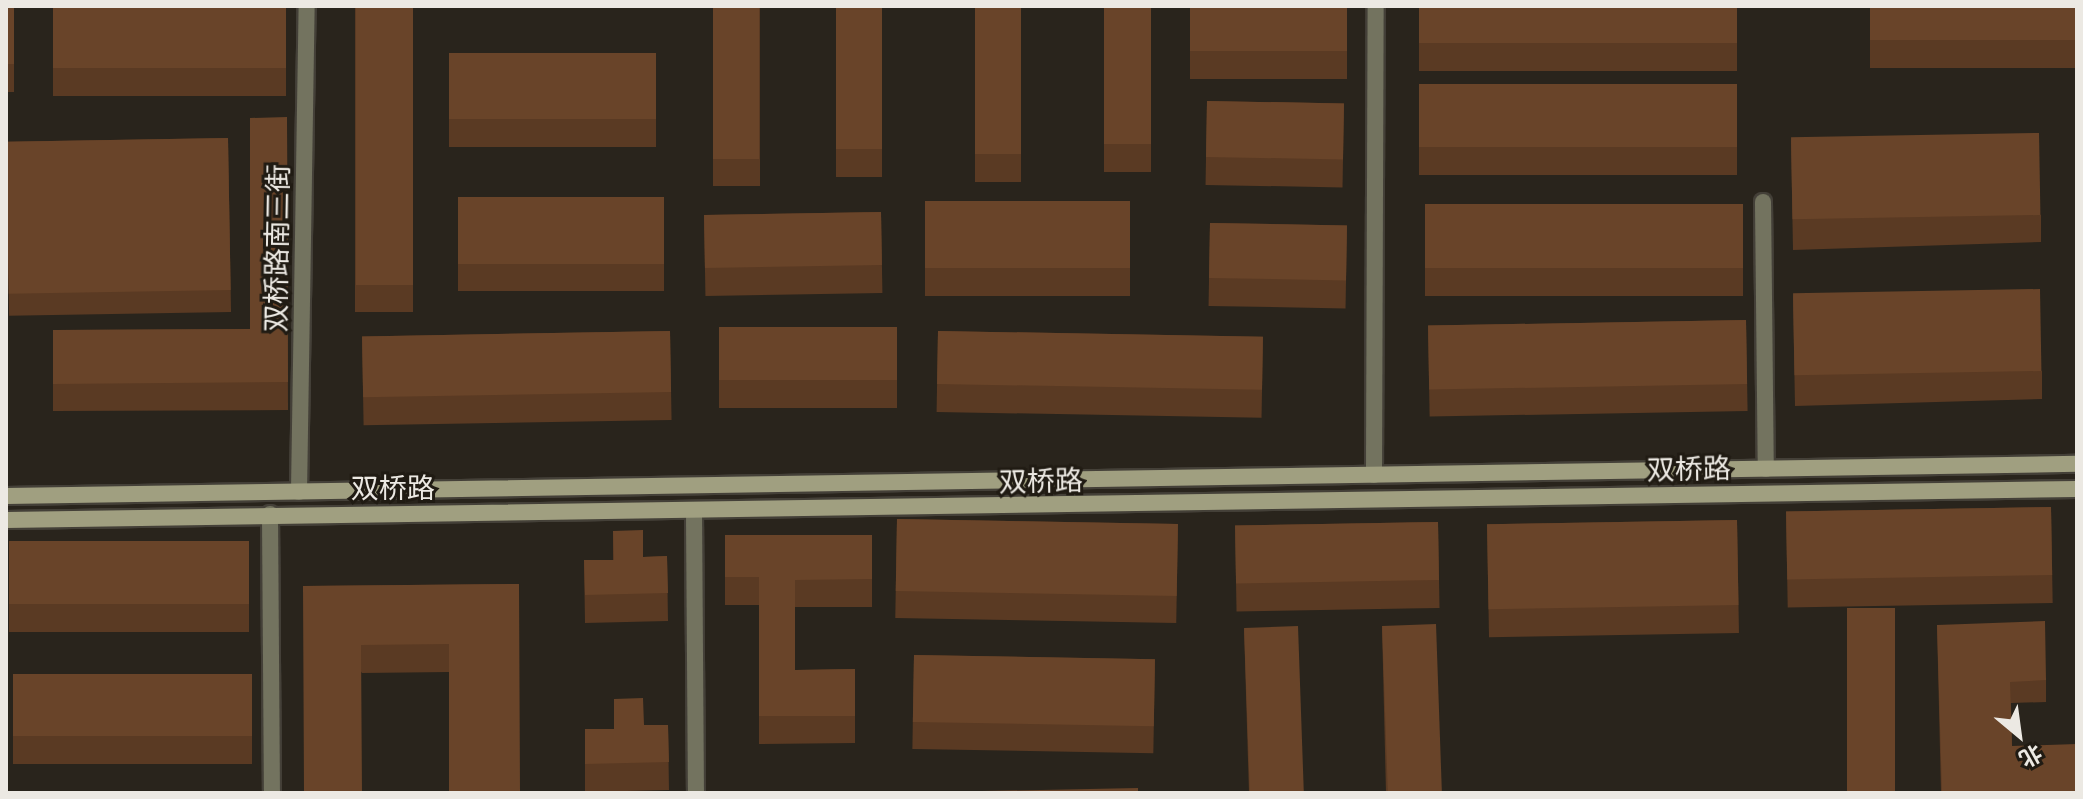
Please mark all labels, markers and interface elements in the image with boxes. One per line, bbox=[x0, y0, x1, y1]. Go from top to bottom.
street label: 双桥路南三街 bbox=[259, 164, 295, 332]
street label: 双桥路 bbox=[1647, 451, 1731, 487]
street label: 双桥路 bbox=[999, 463, 1083, 499]
street label: 双桥路 bbox=[351, 471, 435, 505]
north arrow bbox=[1979, 695, 2059, 775]
text: 北 bbox=[2014, 738, 2048, 774]

